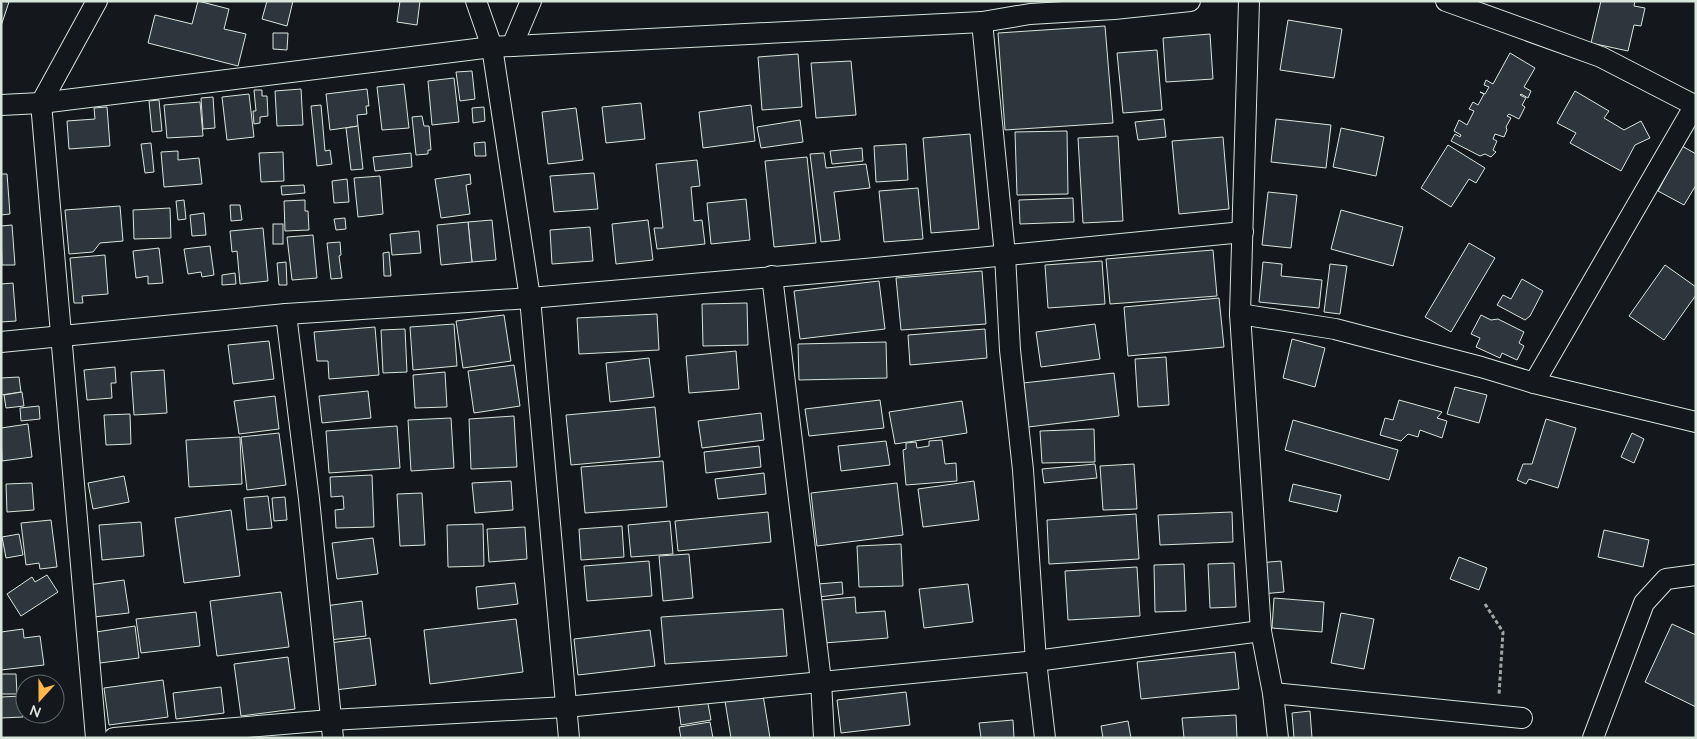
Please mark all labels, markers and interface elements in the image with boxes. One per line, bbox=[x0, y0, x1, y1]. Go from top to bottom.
north arrow bbox=[15, 674, 65, 724]
text: N bbox=[27, 702, 43, 721]

